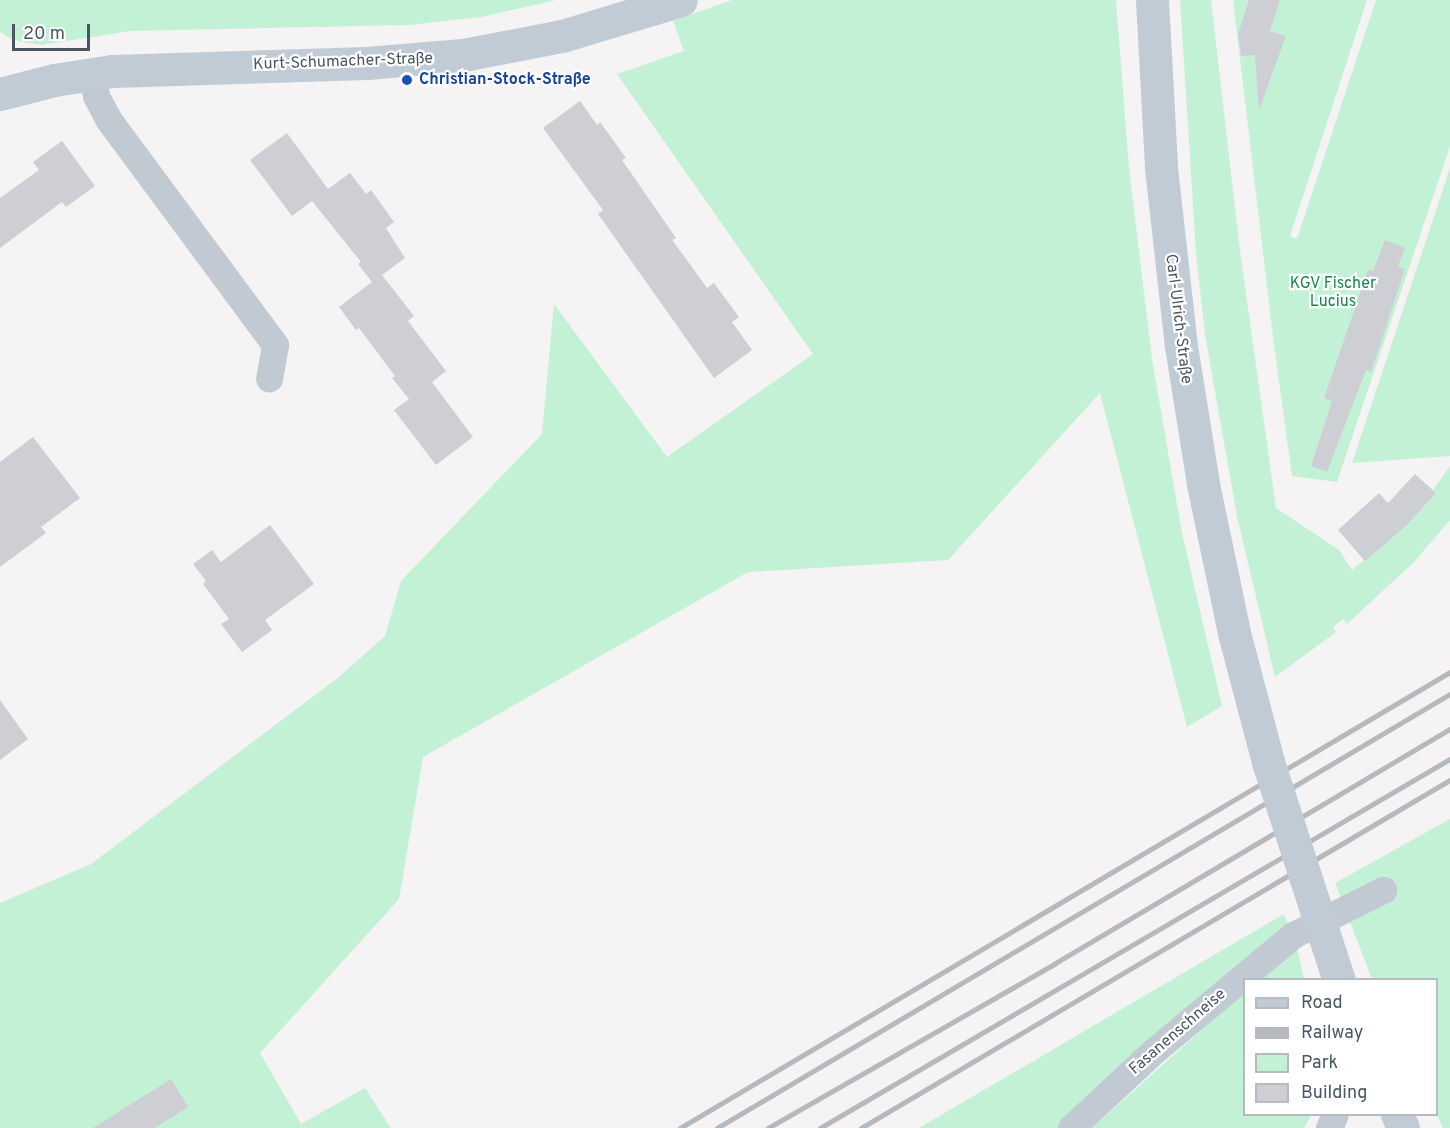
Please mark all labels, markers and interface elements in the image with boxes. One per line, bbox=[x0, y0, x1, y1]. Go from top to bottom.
scale bar bbox=[15, 12, 93, 50]
text: 20 m bbox=[23, 23, 65, 46]
street label: Kurt-Schumacher-Straße bbox=[253, 49, 433, 75]
place label: Christian-Stock-Straße bbox=[419, 70, 591, 90]
marker: Christian-Stock-Straße bbox=[400, 73, 414, 87]
street label: Carl-Ulrich-Straße bbox=[1160, 253, 1196, 385]
park label: KGV Fischer Lucius bbox=[1289, 274, 1377, 312]
legend bbox=[1243, 978, 1438, 1116]
street label: Fasanenschneise bbox=[1126, 985, 1230, 1079]
text: Road bbox=[1301, 992, 1343, 1015]
text: Railway bbox=[1301, 1022, 1363, 1045]
text: Park bbox=[1301, 1052, 1338, 1075]
text: Building bbox=[1301, 1082, 1367, 1105]

